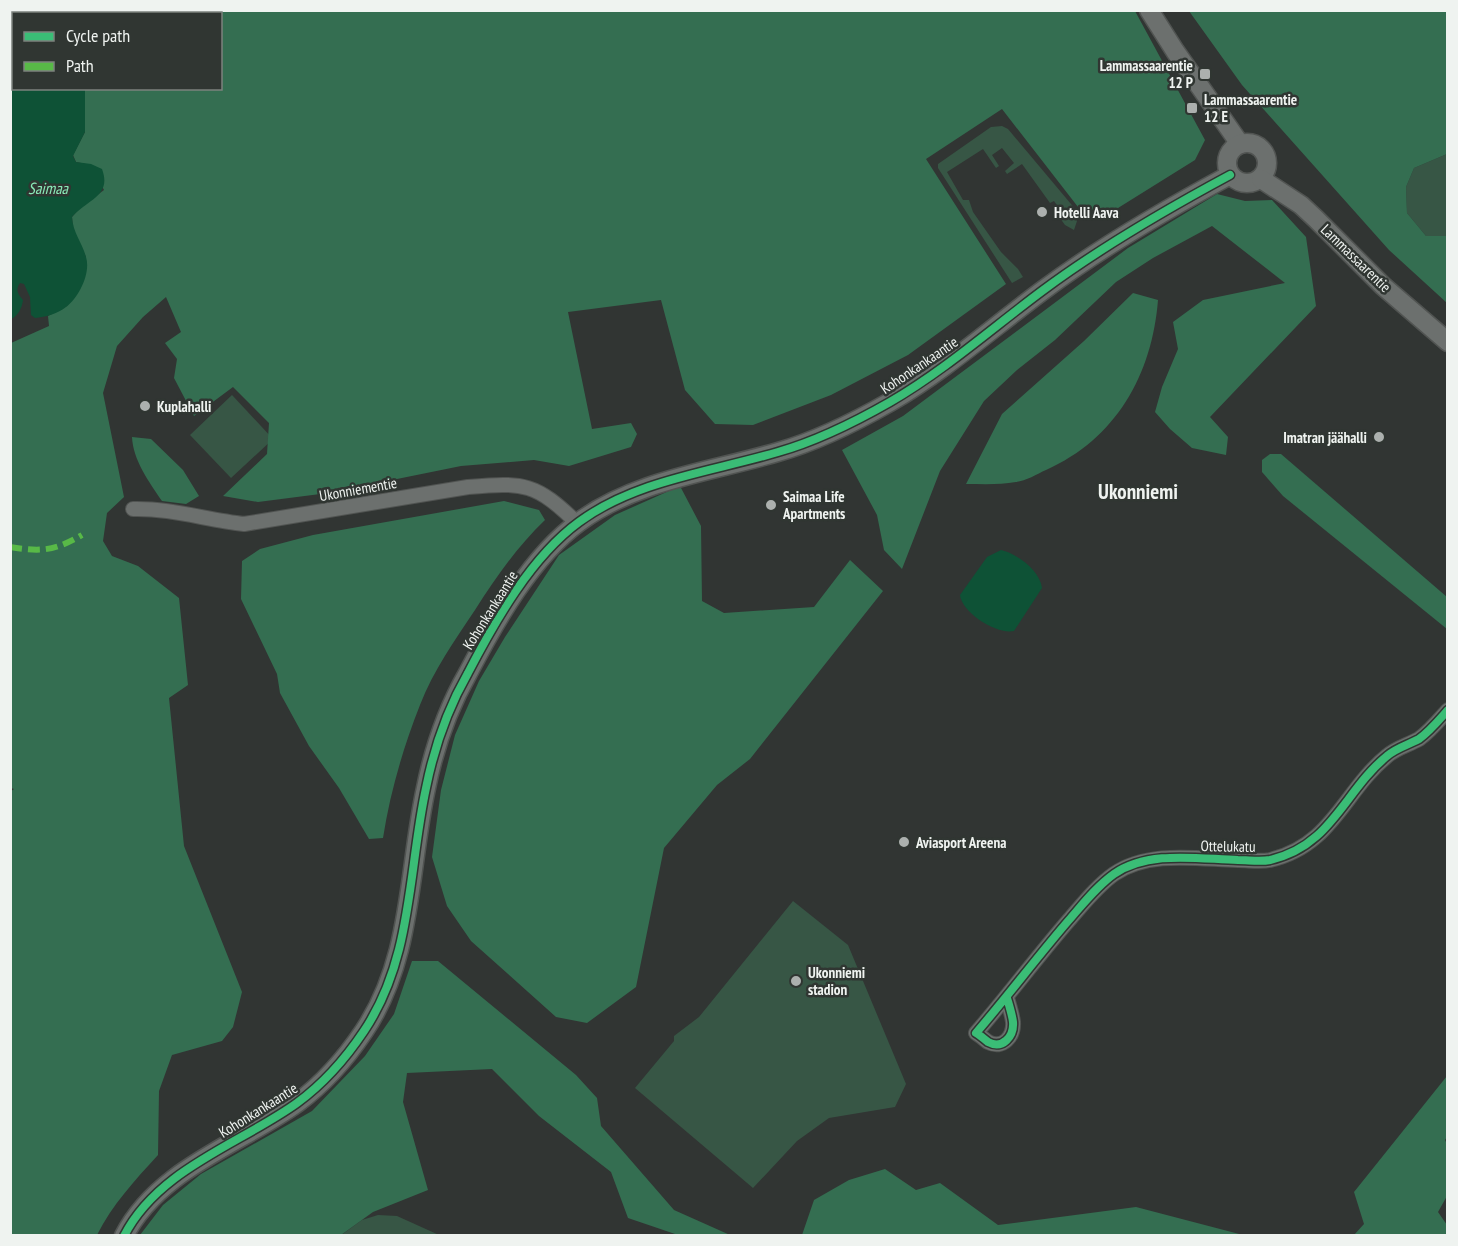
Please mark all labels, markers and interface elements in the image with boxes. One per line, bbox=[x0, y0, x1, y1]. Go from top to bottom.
legend bbox=[12, 12, 222, 90]
text: Cycle path bbox=[66, 24, 130, 47]
text: Path bbox=[66, 54, 94, 77]
place label: Lammassaarentie 12 P bbox=[1100, 56, 1193, 92]
marker: Lammassaarentie 12 P bbox=[1198, 67, 1212, 81]
place label: Lammassaarentie 12 E bbox=[1204, 90, 1297, 126]
marker: Lammassaarentie 12 E bbox=[1185, 101, 1199, 115]
water label: Saimaa bbox=[28, 178, 70, 198]
place label: Hotelli Aava bbox=[1054, 203, 1119, 222]
marker: Hotelli Aava bbox=[1035, 205, 1049, 219]
street label: Lammassaarentie bbox=[1317, 220, 1395, 296]
street label: Kohonkankaantie bbox=[877, 332, 961, 398]
place label: Kuplahalli bbox=[157, 397, 211, 416]
marker: Kuplahalli bbox=[138, 399, 152, 413]
place label: Imatran jäähalli bbox=[1283, 428, 1367, 447]
marker: Imatran jäähalli bbox=[1372, 430, 1386, 444]
street label: Ukonniementie bbox=[318, 473, 398, 505]
district label: Ukonniemi bbox=[1098, 478, 1178, 505]
place label: Saimaa Life Apartments bbox=[782, 487, 845, 523]
marker: Saimaa Life Apartments bbox=[764, 498, 778, 512]
street label: Kohonkankaantie bbox=[458, 567, 522, 653]
place label: Aviasport Areena bbox=[915, 833, 1006, 852]
marker: Aviasport Areena bbox=[897, 835, 911, 849]
street label: Ottelukatu bbox=[1200, 836, 1256, 856]
place label: Ukonniemi stadion bbox=[808, 963, 865, 999]
marker: Ukonniemi stadion bbox=[789, 974, 803, 988]
street label: Kohonkankaantie bbox=[215, 1078, 301, 1142]

